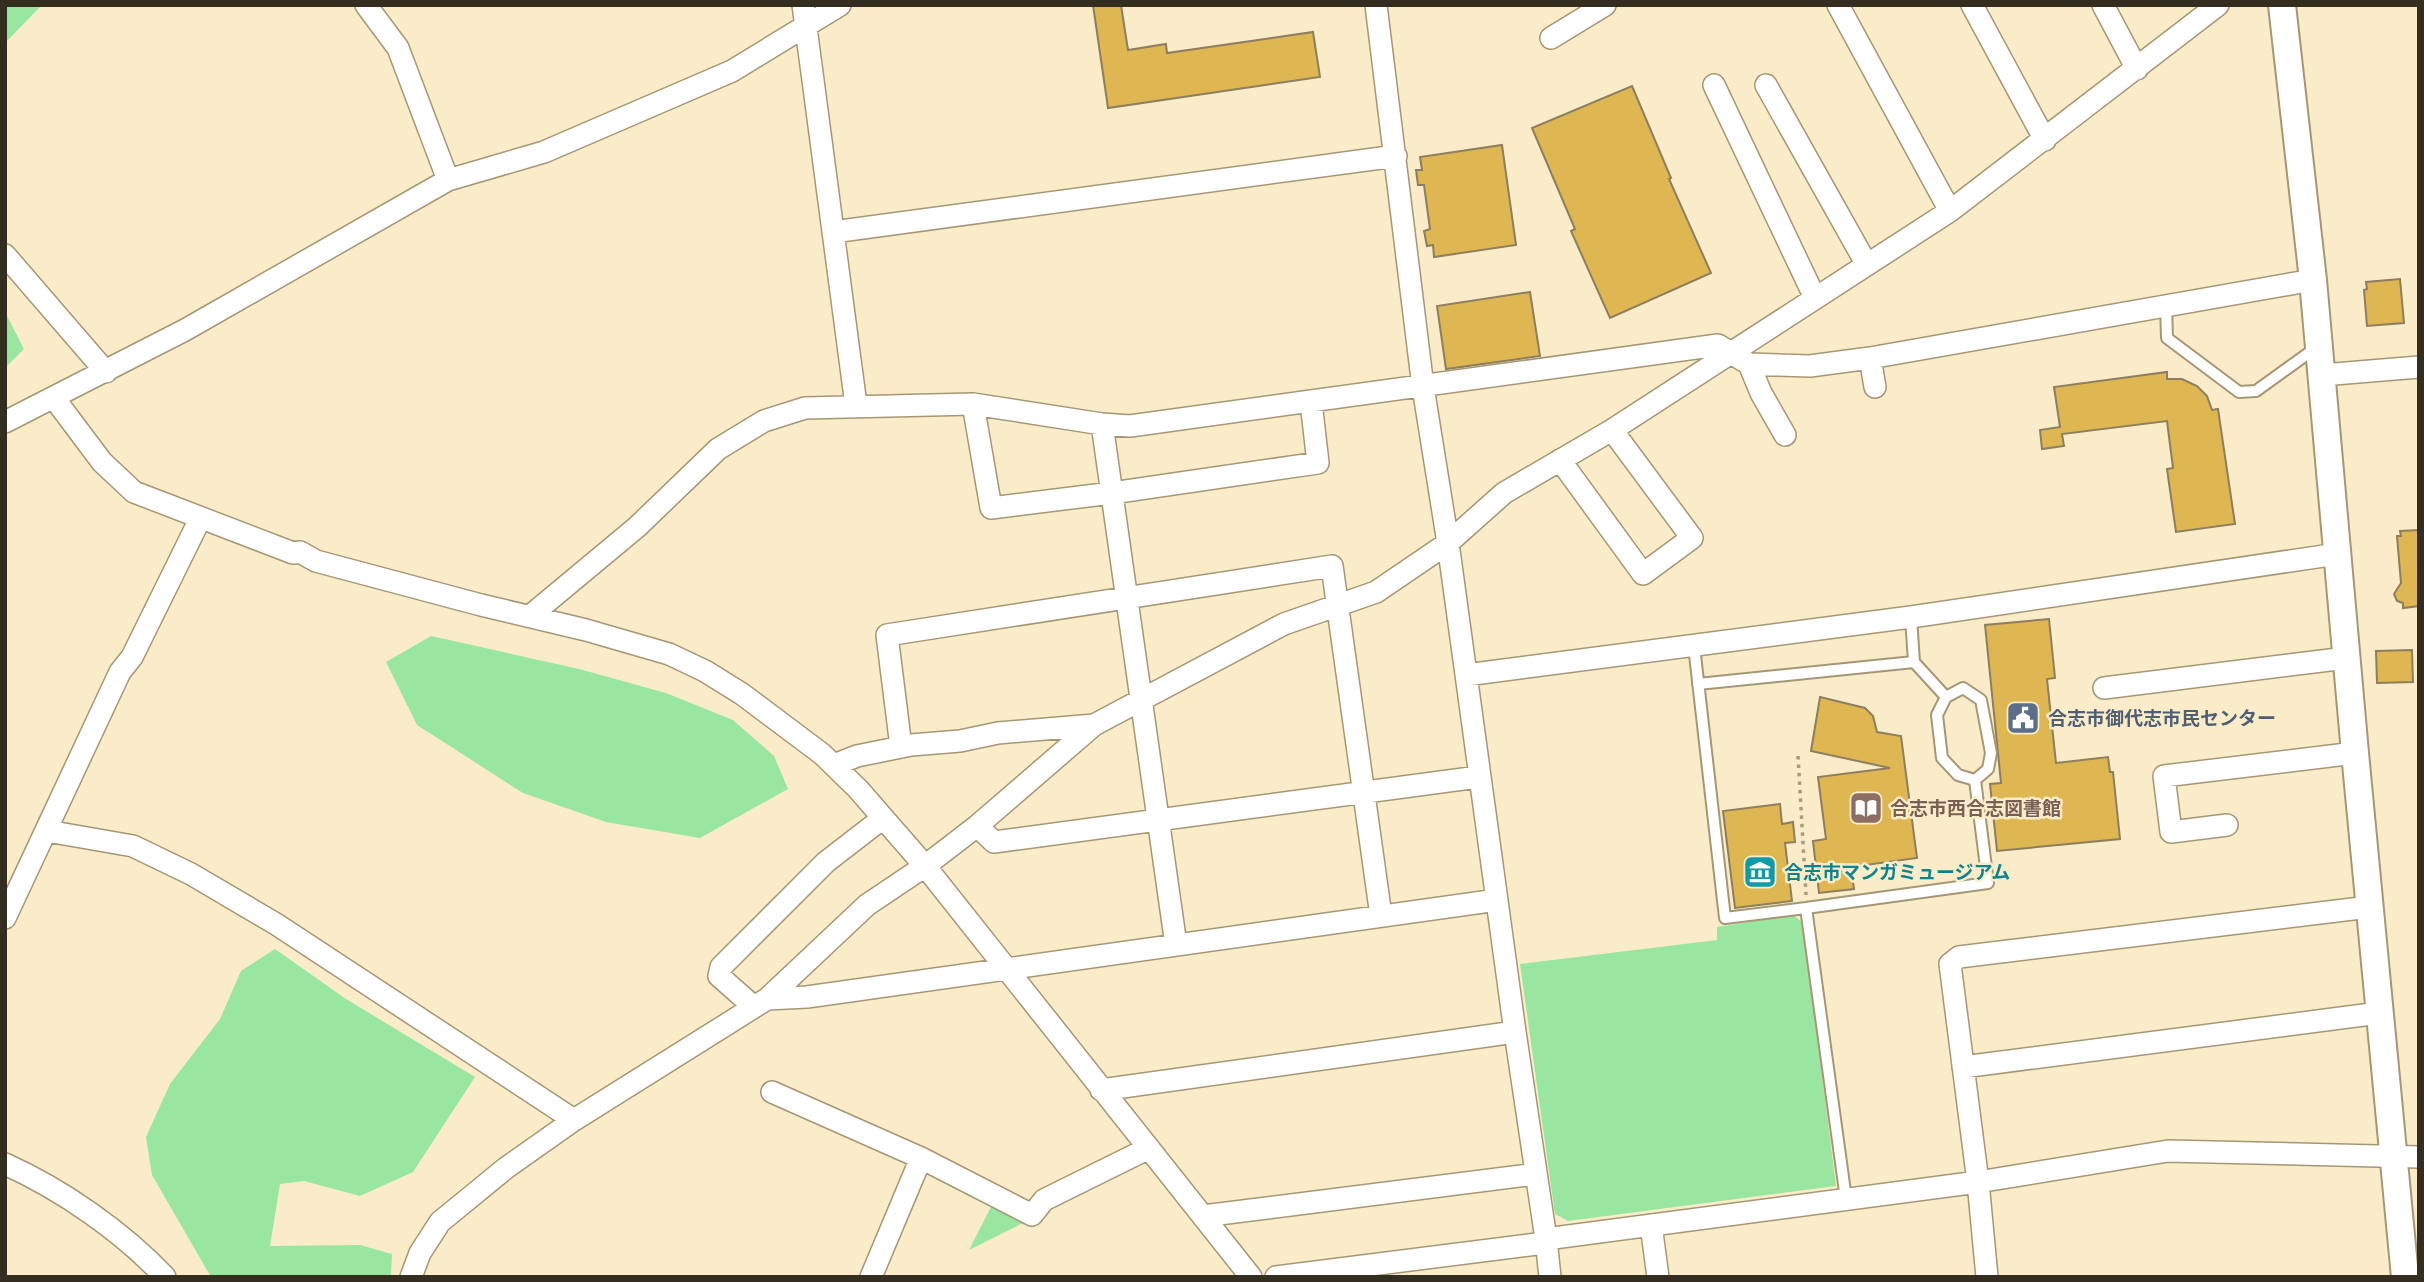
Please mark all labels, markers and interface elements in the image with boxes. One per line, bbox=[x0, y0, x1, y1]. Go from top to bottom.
public building icon: 合志市御代志市民センター bbox=[2004, 699, 2042, 737]
place label: 合志市御代志市民センター bbox=[2048, 707, 2276, 730]
library icon: 合志市西合志図書館 bbox=[1847, 789, 1885, 827]
place label: 合志市西合志図書館 bbox=[1890, 797, 2061, 820]
museum icon: 合志市マンガミュージアム bbox=[1741, 853, 1779, 891]
place label: 合志市マンガミュージアム bbox=[1784, 861, 2010, 884]

